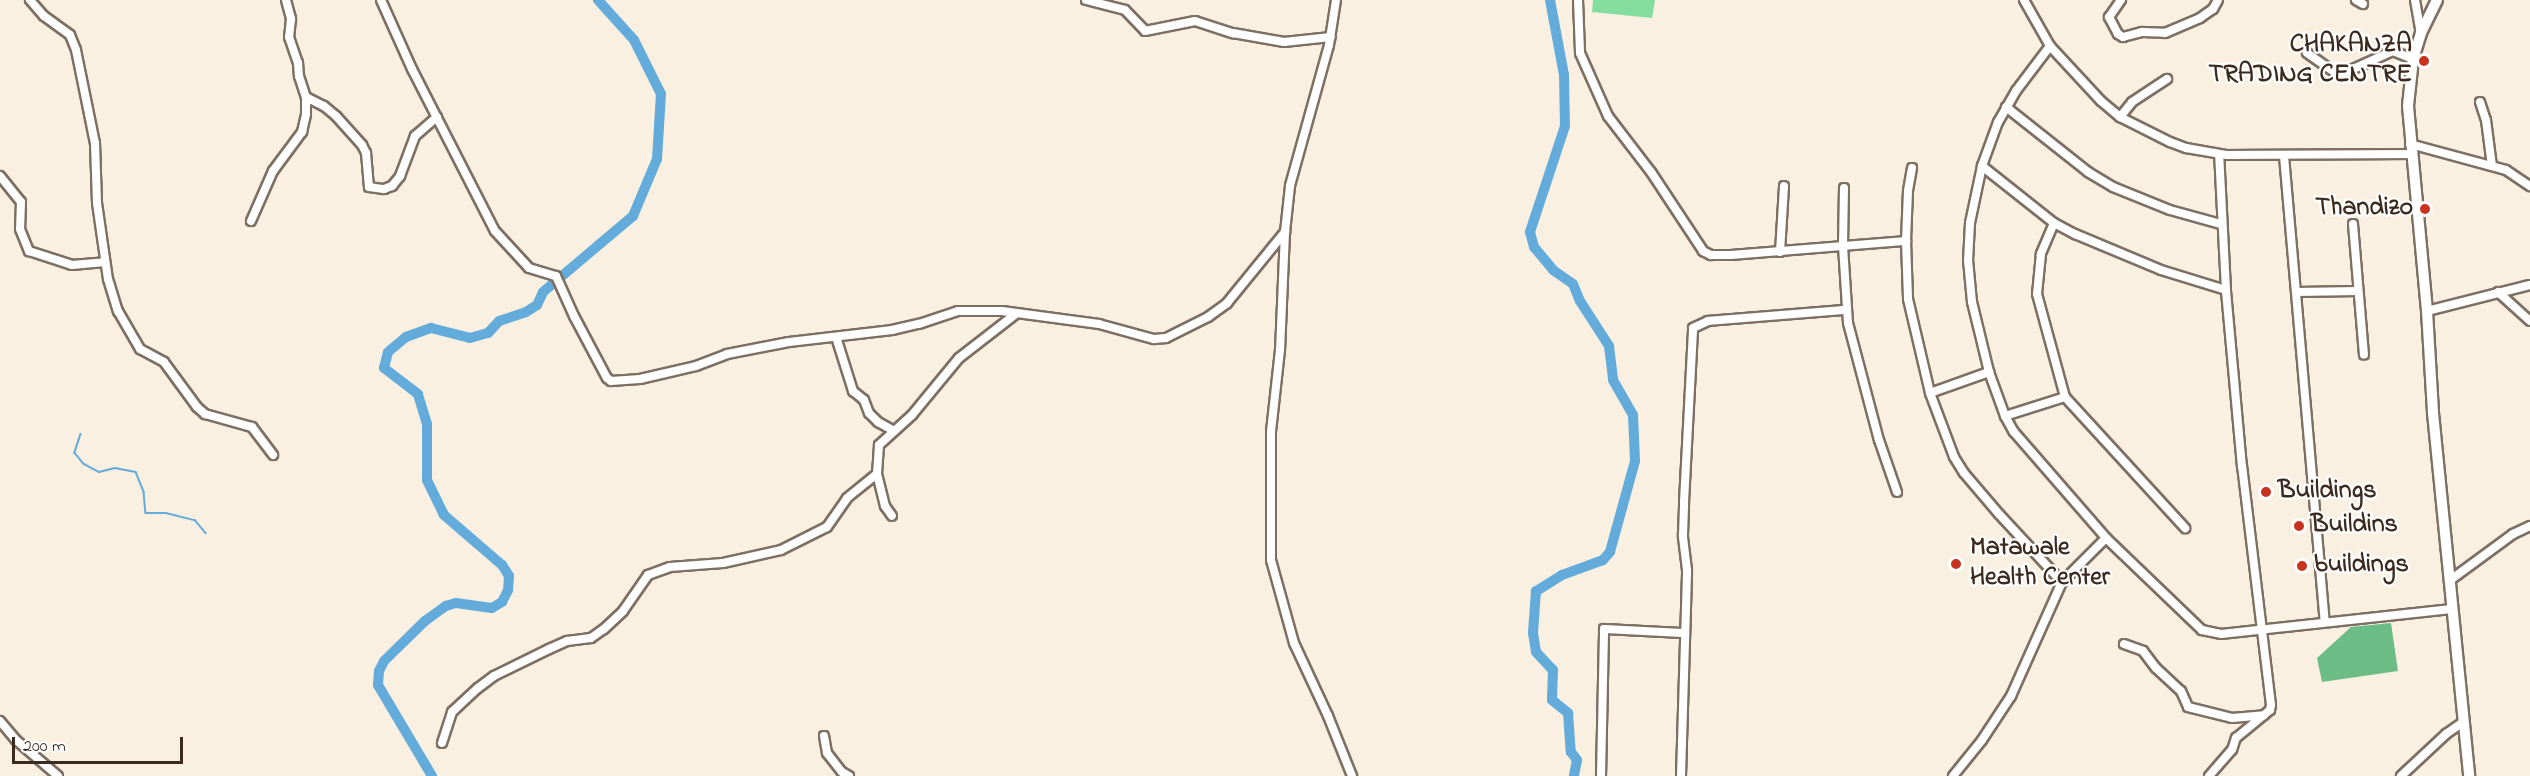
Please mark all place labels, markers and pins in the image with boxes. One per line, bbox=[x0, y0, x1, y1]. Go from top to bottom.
place label: CHAKANZA TRADING CENTRE bbox=[2209, 30, 2412, 92]
marker: CHAKANZA TRADING CENTRE bbox=[2417, 54, 2431, 68]
place label: Thandizo bbox=[2315, 193, 2413, 225]
marker: Thandizo bbox=[2418, 202, 2432, 216]
place label: Buildings bbox=[2278, 476, 2376, 508]
marker: Buildings bbox=[2259, 485, 2273, 499]
place label: Buildins bbox=[2311, 510, 2398, 542]
marker: Buildins bbox=[2292, 519, 2306, 533]
place label: Matawale Health Center bbox=[1970, 533, 2110, 594]
place label: buildings bbox=[2314, 550, 2409, 582]
marker: Matawale Health Center bbox=[1947, 555, 1965, 573]
marker: buildings bbox=[2295, 559, 2309, 573]

